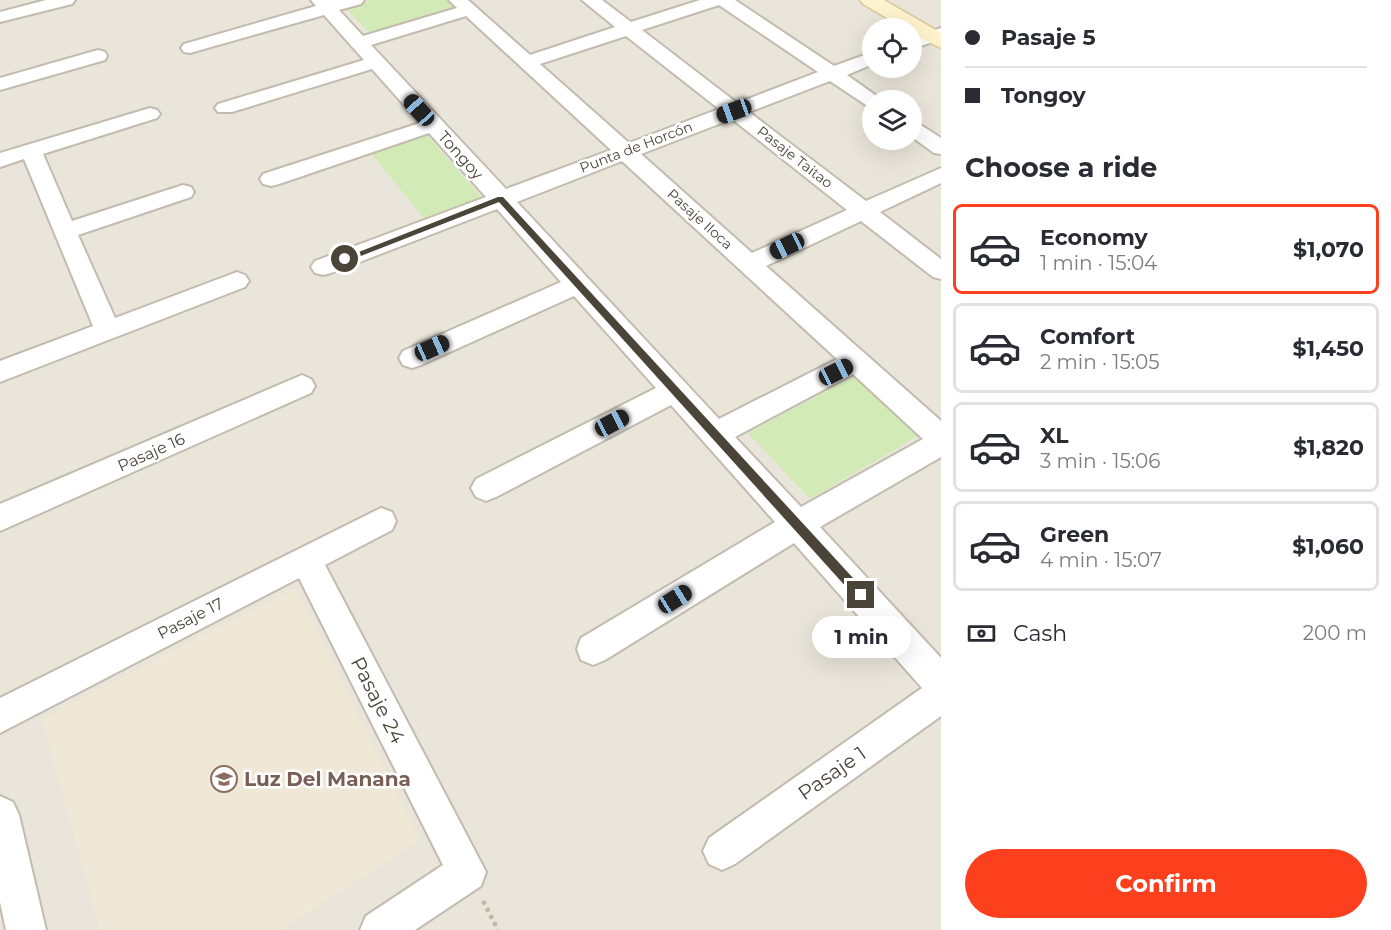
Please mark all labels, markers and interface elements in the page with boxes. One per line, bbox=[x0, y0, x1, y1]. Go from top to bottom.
map controls bbox=[862, 18, 922, 150]
button: locate bbox=[862, 18, 922, 78]
text: Pasaje 5 bbox=[1001, 24, 1096, 51]
text: Tongoy bbox=[1001, 82, 1086, 109]
button: layers bbox=[862, 90, 922, 150]
car bbox=[400, 91, 438, 129]
car bbox=[714, 96, 754, 126]
street label: Punta de Horcón bbox=[577, 117, 695, 177]
street label: Pasaje Taitao bbox=[754, 122, 837, 192]
street label: Tongoy bbox=[434, 127, 488, 184]
text: Choose a ride bbox=[965, 151, 1157, 184]
street label: Pasaje Iloca bbox=[663, 185, 737, 253]
icon: car bbox=[968, 222, 1022, 276]
text: Economy bbox=[1040, 224, 1148, 251]
car bbox=[767, 230, 807, 262]
text: $1,070 bbox=[1293, 236, 1364, 263]
route start bbox=[331, 245, 358, 272]
text: 1 min · 15:04 bbox=[1040, 251, 1157, 275]
icon: car bbox=[968, 321, 1022, 375]
text: Comfort bbox=[1040, 323, 1135, 350]
car bbox=[412, 332, 452, 364]
text: $1,450 bbox=[1293, 335, 1364, 362]
text: 2 min · 15:05 bbox=[1040, 350, 1160, 374]
car bbox=[816, 356, 856, 388]
car bbox=[592, 407, 632, 439]
icon: car bbox=[968, 420, 1022, 474]
text: XL bbox=[1040, 422, 1069, 449]
street label: Pasaje 16 bbox=[115, 429, 188, 476]
text: $1,820 bbox=[1293, 434, 1364, 461]
text: 3 min · 15:06 bbox=[1040, 449, 1160, 473]
icon: car bbox=[968, 519, 1022, 573]
text: Green bbox=[1040, 521, 1109, 548]
text: $1,060 bbox=[1292, 533, 1364, 560]
text: 4 min · 15:07 bbox=[1040, 548, 1162, 572]
route end bbox=[847, 581, 874, 608]
car bbox=[655, 582, 695, 616]
street label: Pasaje 17 bbox=[154, 594, 226, 643]
callout: 1 min bbox=[812, 616, 910, 658]
icon: cash bbox=[965, 617, 998, 650]
text: Cash bbox=[1013, 620, 1067, 647]
text: 200 m bbox=[1303, 621, 1367, 645]
text: 1 min bbox=[834, 625, 889, 649]
street label: Pasaje 24 bbox=[346, 653, 410, 747]
street label: Pasaje 1 bbox=[793, 741, 871, 805]
school or university icon: Luz Del Manana bbox=[209, 764, 239, 794]
place label: Luz Del Manana bbox=[244, 767, 411, 791]
button: Confirm bbox=[965, 849, 1367, 918]

